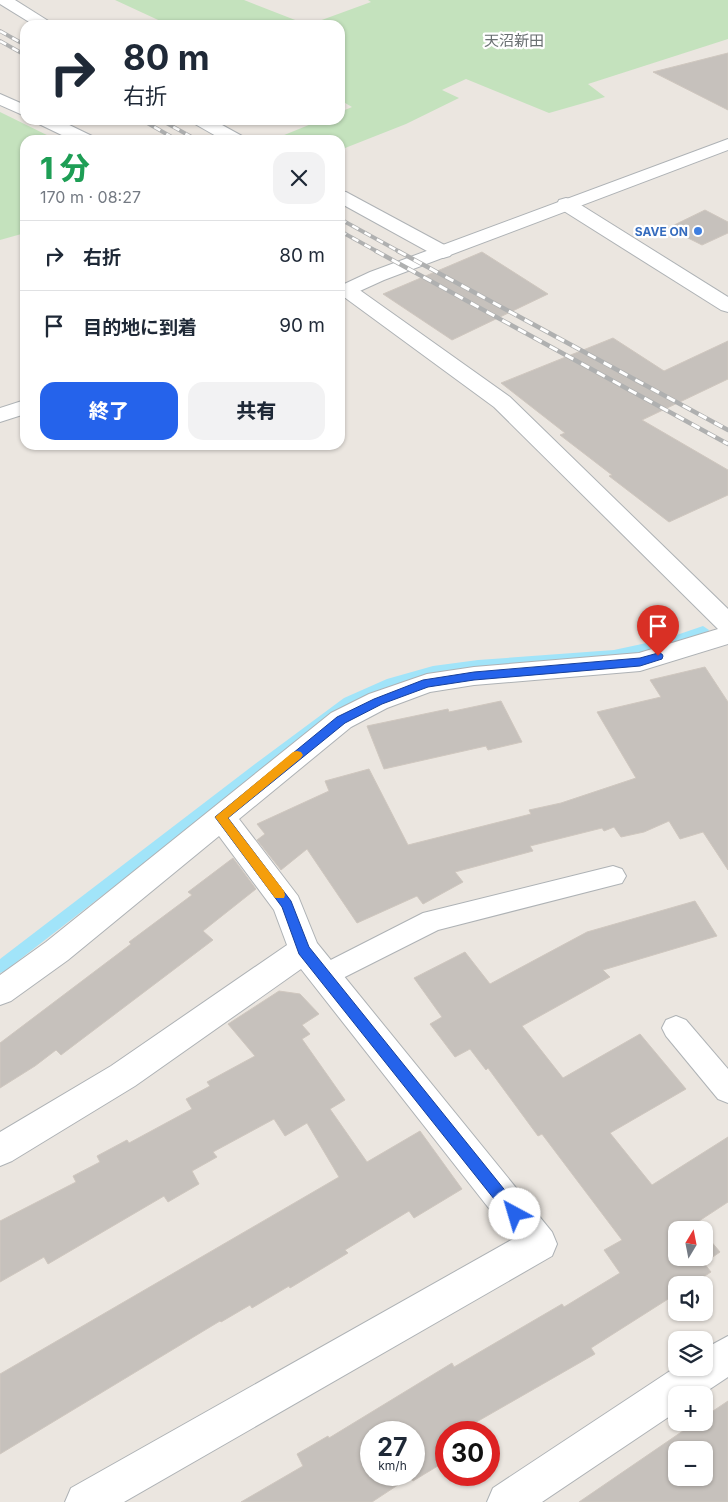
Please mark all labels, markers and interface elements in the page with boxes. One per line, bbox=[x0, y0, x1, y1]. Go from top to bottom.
district label: 天沼新田 bbox=[484, 31, 544, 50]
text: 80 m bbox=[123, 36, 210, 78]
icon: right bbox=[40, 40, 105, 105]
text: 右折 bbox=[123, 83, 167, 109]
text: 1 分 bbox=[40, 150, 90, 186]
button: close bbox=[273, 152, 325, 204]
text: 170 m · 08:27 bbox=[40, 187, 141, 207]
place label: SAVE ON bbox=[635, 224, 688, 239]
marker: SAVE ON bbox=[692, 225, 704, 237]
icon: right bbox=[40, 242, 68, 270]
text: 80 m bbox=[279, 244, 325, 267]
text: 右折 bbox=[83, 246, 121, 269]
icon: arrive bbox=[40, 312, 68, 340]
text: 90 m bbox=[279, 314, 325, 337]
text: 目的地に到着 bbox=[83, 316, 197, 339]
button: 終了 bbox=[40, 382, 178, 440]
button: 共有 bbox=[188, 382, 325, 440]
pin bbox=[637, 605, 679, 656]
icon: arrive bbox=[644, 612, 672, 640]
position arrow bbox=[488, 1187, 540, 1239]
north arrow bbox=[668, 1221, 712, 1266]
map controls bbox=[668, 1221, 713, 1486]
button: sound bbox=[668, 1276, 713, 1321]
button: layers bbox=[668, 1331, 713, 1376]
button: + bbox=[668, 1386, 713, 1431]
speed limit sign: 30 bbox=[435, 1421, 500, 1486]
text: 27 bbox=[377, 1432, 408, 1462]
button: − bbox=[668, 1441, 713, 1486]
text: km/h bbox=[378, 1458, 407, 1473]

